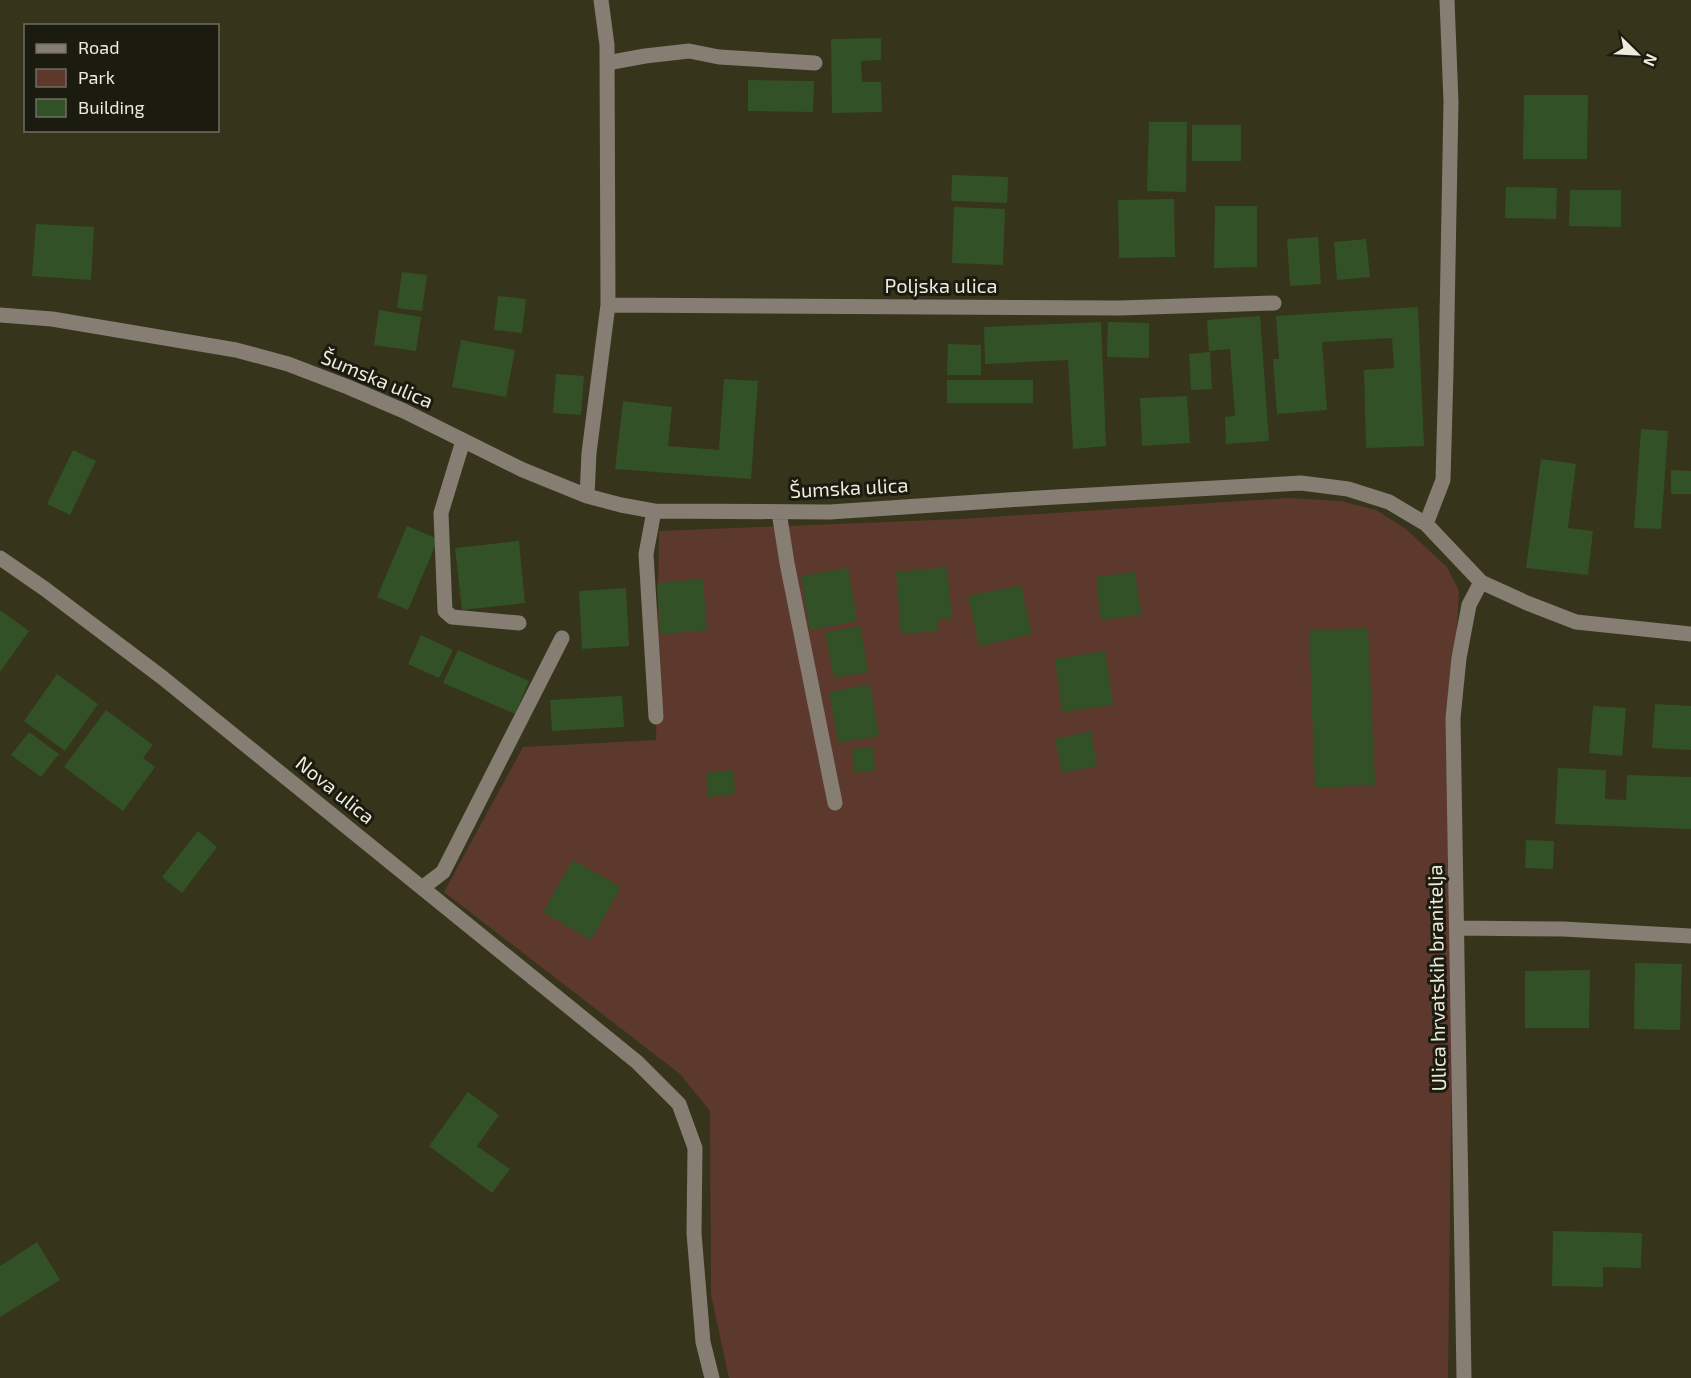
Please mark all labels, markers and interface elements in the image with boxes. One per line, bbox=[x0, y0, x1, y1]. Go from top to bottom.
legend bbox=[24, 24, 219, 132]
north arrow bbox=[1607, 24, 1667, 84]
text: Road bbox=[78, 36, 119, 58]
text: N bbox=[1640, 51, 1662, 69]
text: Park bbox=[78, 66, 115, 88]
text: Building bbox=[78, 96, 145, 118]
street label: Poljska ulica bbox=[885, 273, 997, 297]
street label: Šumska ulica bbox=[318, 344, 437, 412]
street label: Šumska ulica bbox=[789, 472, 909, 502]
street label: Nova ulica bbox=[291, 750, 380, 828]
street label: Ulica hrvatskih branitelja bbox=[1422, 864, 1450, 1092]

